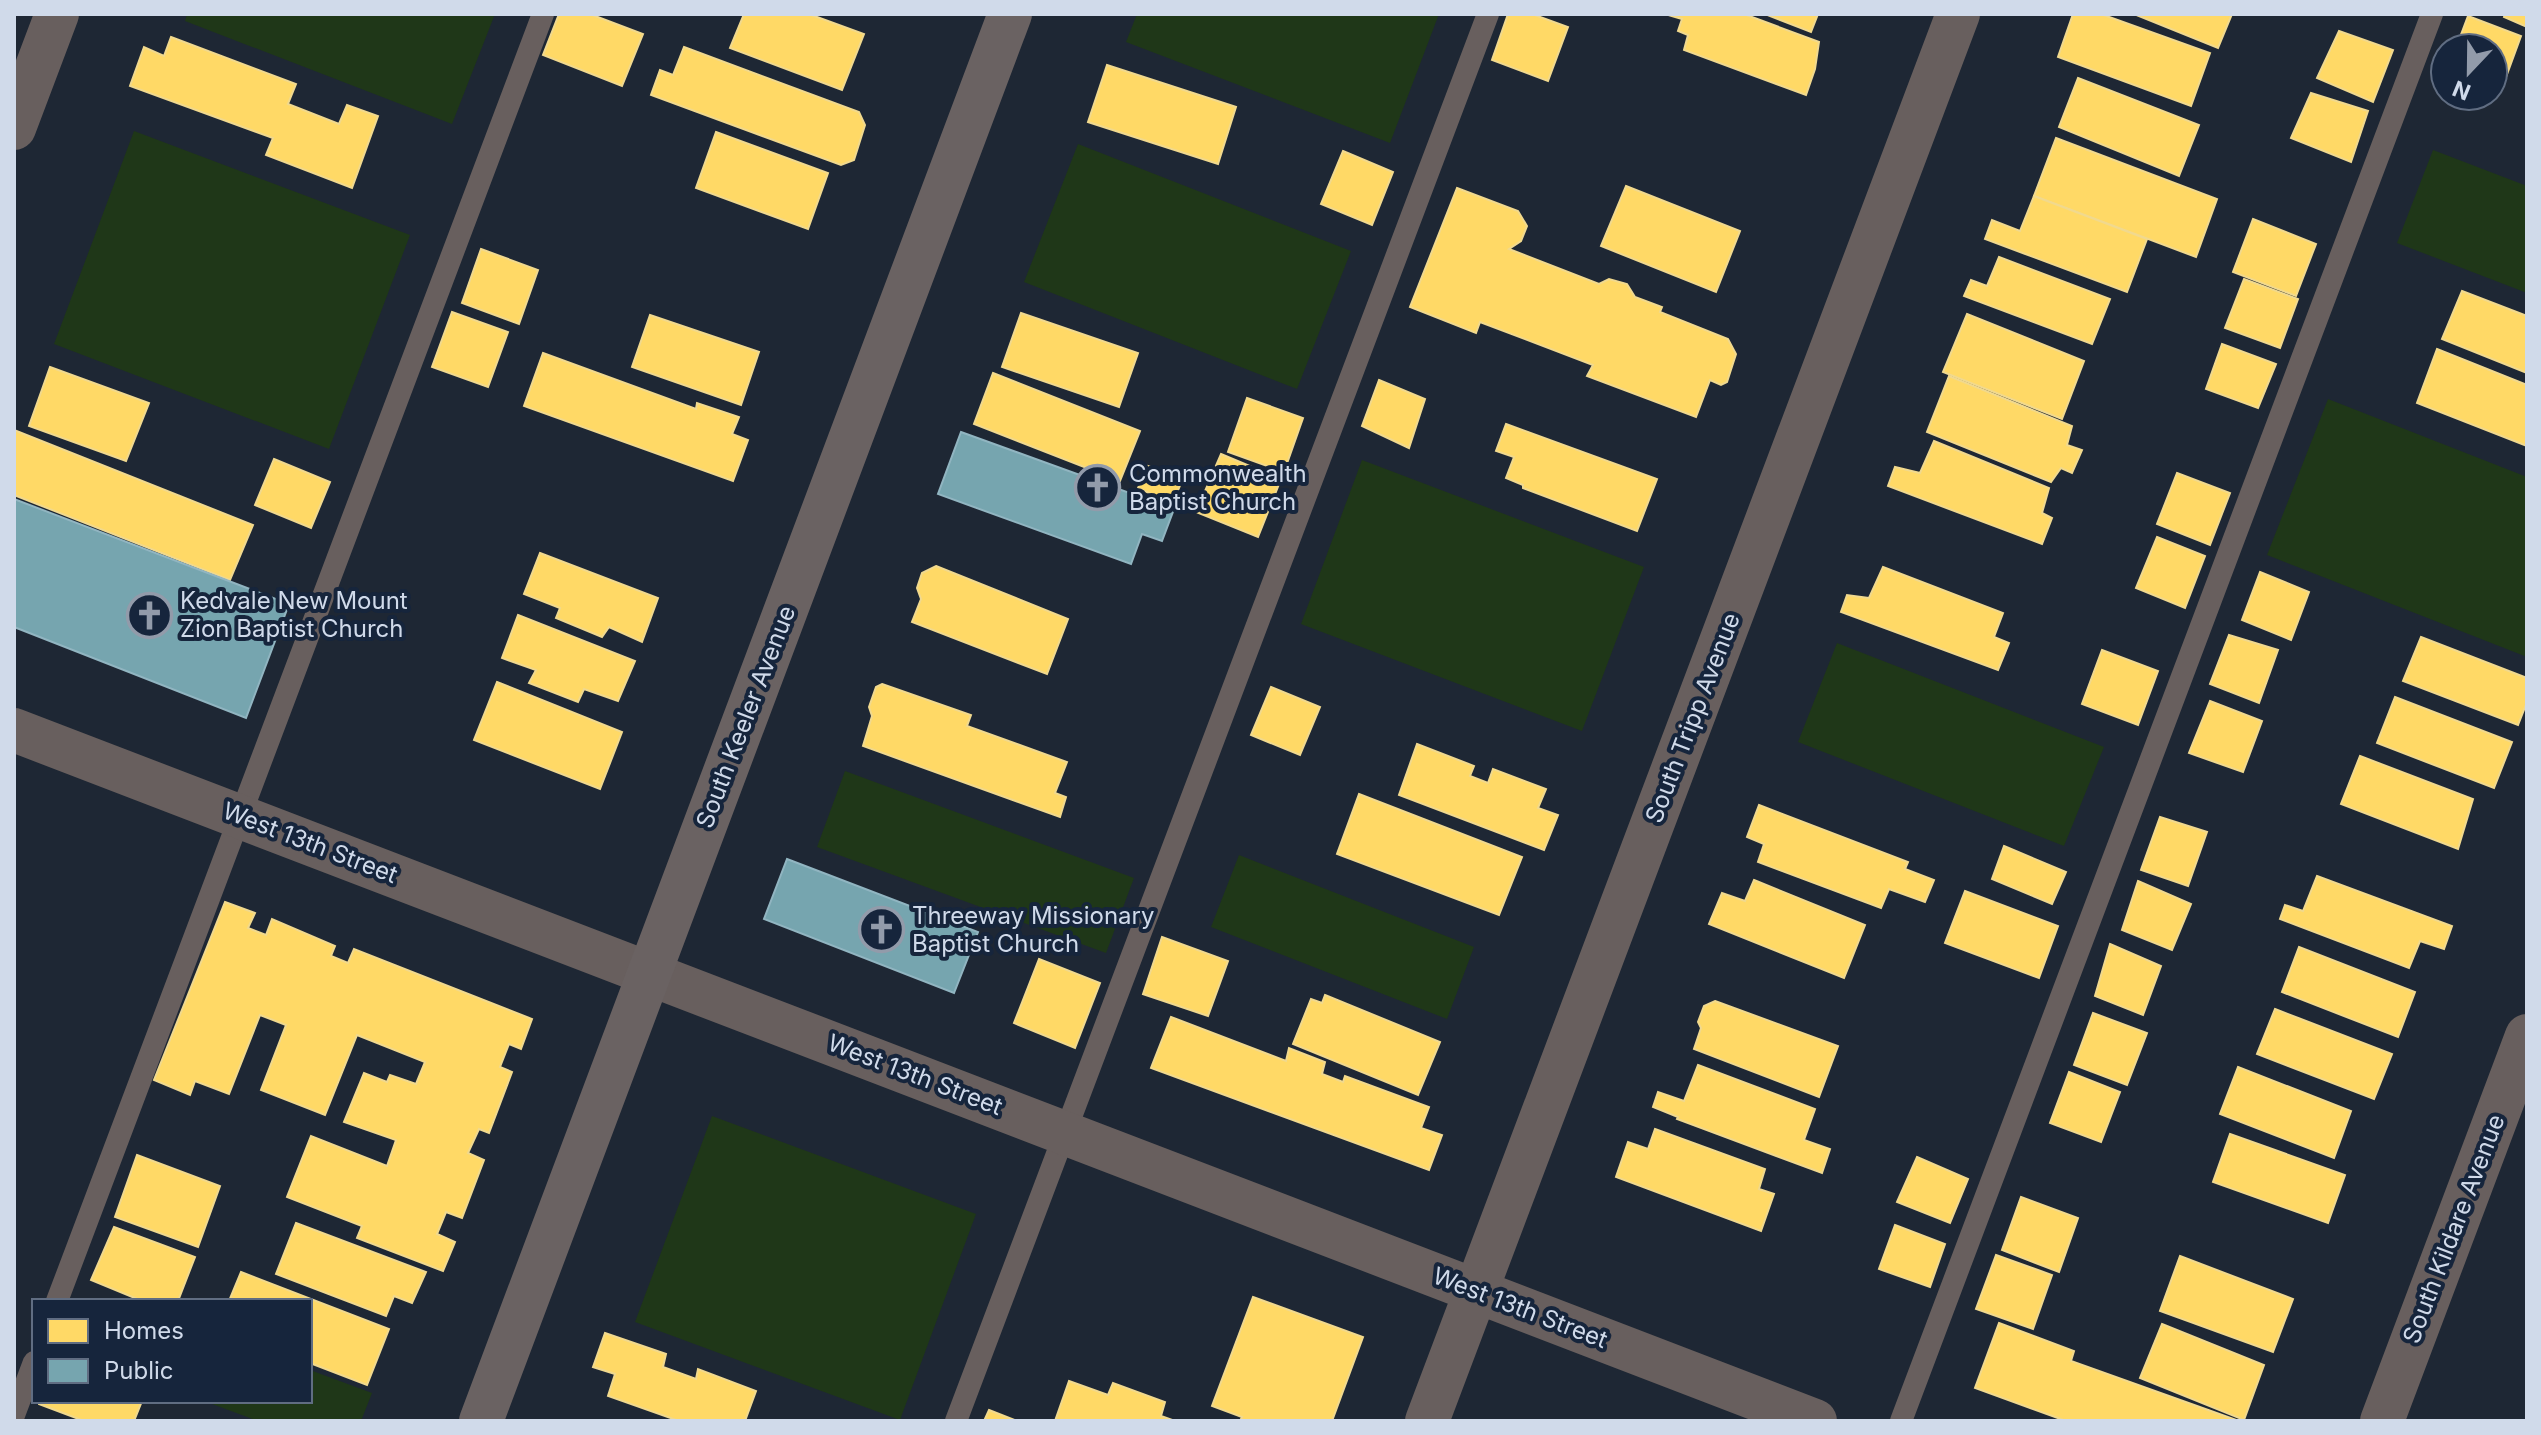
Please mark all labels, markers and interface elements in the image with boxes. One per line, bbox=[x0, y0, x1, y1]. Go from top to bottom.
north arrow bbox=[2429, 32, 2509, 112]
text: N bbox=[2449, 75, 2474, 106]
place label: Commonwealth Baptist Church bbox=[1129, 459, 1307, 516]
church icon: Commonwealth Baptist Church bbox=[1074, 464, 1122, 512]
place label: Kedvale New Mount Zion Baptist Church bbox=[180, 586, 408, 643]
church icon: Kedvale New Mount Zion Baptist Church bbox=[125, 591, 173, 639]
street label: South Keeler Avenue bbox=[690, 602, 801, 832]
street label: South Tripp Avenue bbox=[1639, 609, 1746, 827]
street label: West 13th Street bbox=[219, 796, 402, 889]
place label: Threeway Missionary Baptist Church bbox=[912, 901, 1154, 958]
church icon: Threeway Missionary Baptist Church bbox=[857, 906, 905, 954]
street label: West 13th Street bbox=[824, 1028, 1007, 1121]
street label: South Kildare Avenue bbox=[2396, 1110, 2511, 1347]
street label: West 13th Street bbox=[1429, 1261, 1612, 1354]
legend bbox=[32, 1299, 312, 1403]
text: Homes bbox=[104, 1316, 184, 1345]
text: Public bbox=[104, 1356, 174, 1385]

